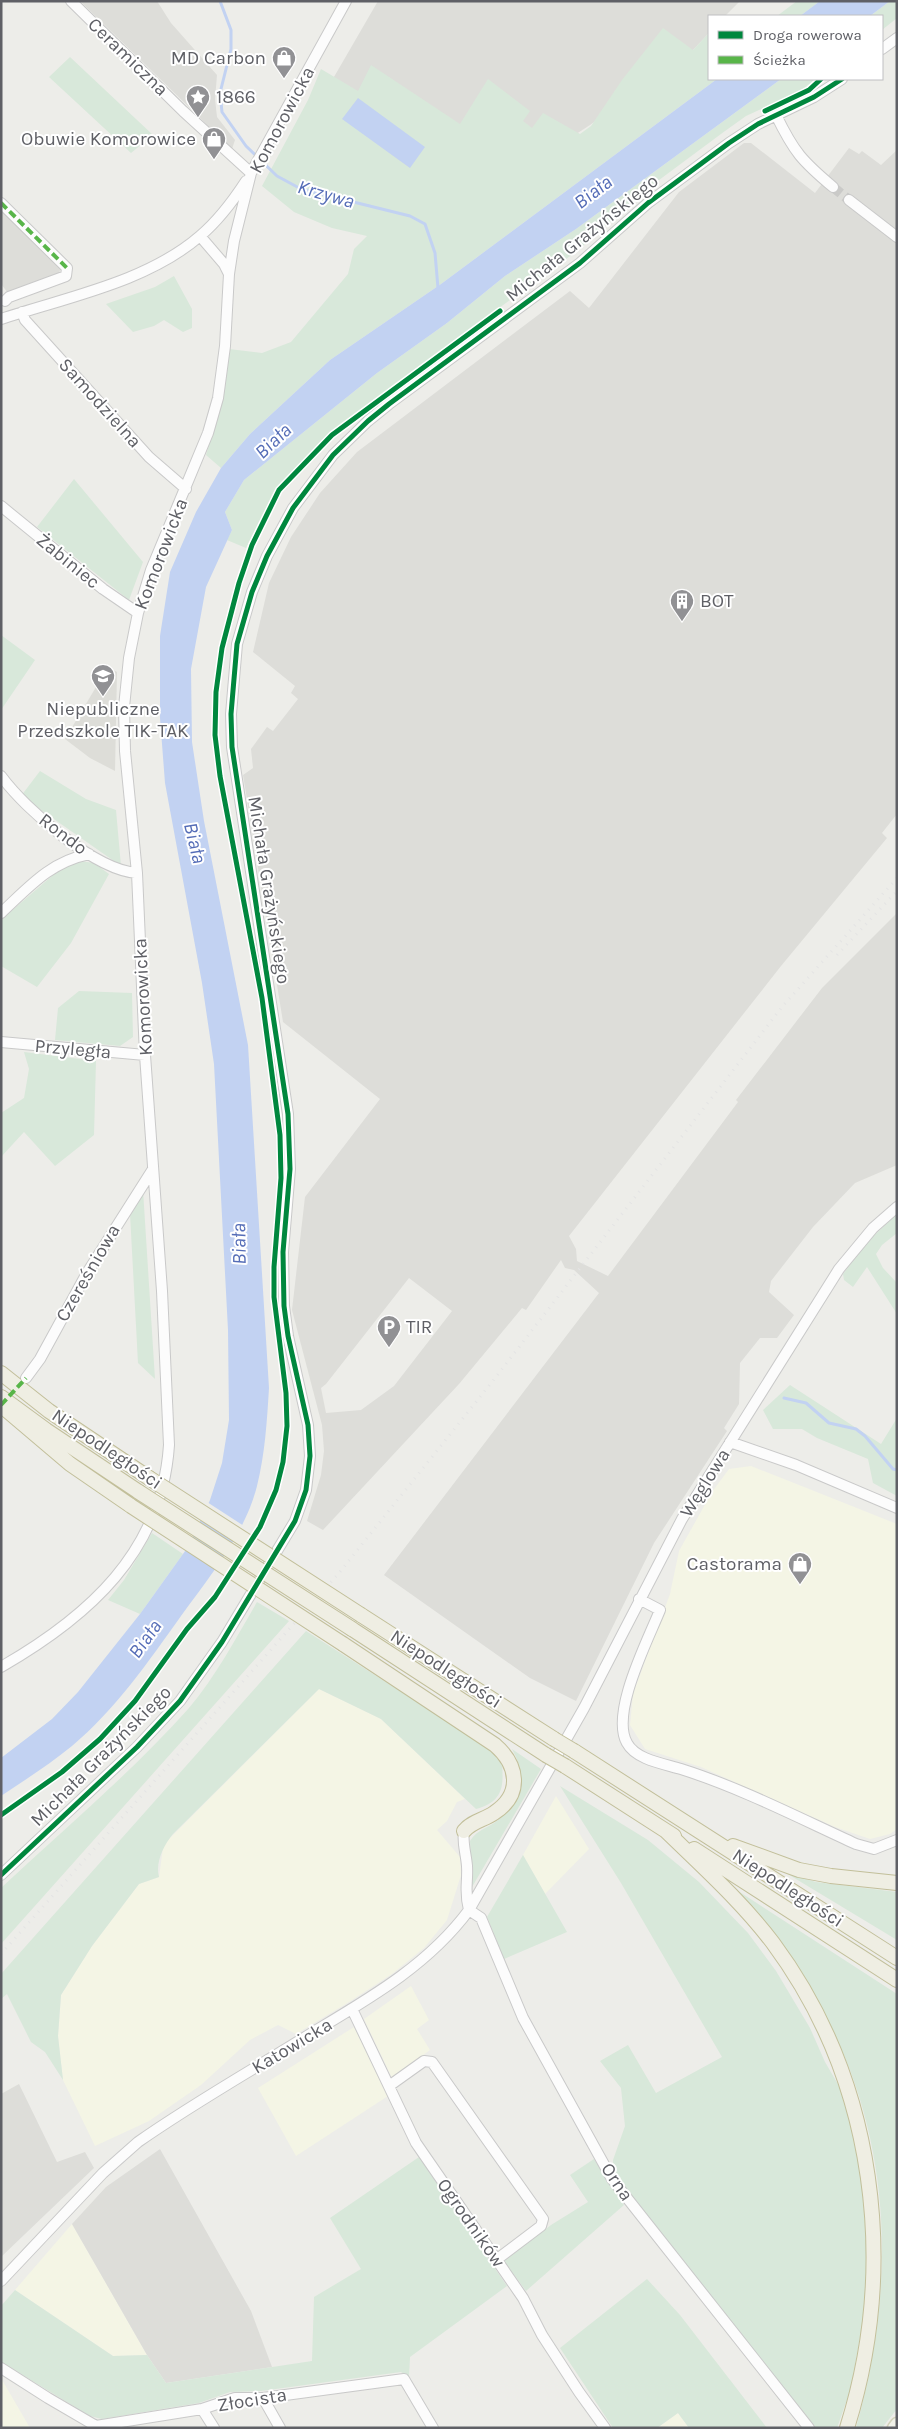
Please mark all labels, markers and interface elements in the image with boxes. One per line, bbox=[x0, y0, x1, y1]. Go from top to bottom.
street label: Ceramiczna bbox=[83, 13, 173, 101]
legend bbox=[708, 15, 883, 80]
text: Droga rowerowa bbox=[753, 26, 862, 44]
shop icon: MD Carbon bbox=[271, 45, 297, 79]
place label: MD Carbon bbox=[171, 47, 266, 69]
text: Ścieżka bbox=[753, 51, 806, 69]
street label: Komorowicka bbox=[245, 63, 319, 177]
place icon: 1866 bbox=[185, 84, 211, 118]
place label: 1866 bbox=[216, 86, 256, 108]
shop icon: Obuwie Komorowice bbox=[201, 126, 227, 160]
place label: Obuwie Komorowice bbox=[21, 128, 196, 150]
street label: Michała Grażyńskiego bbox=[501, 170, 663, 306]
water label: Biała bbox=[569, 170, 617, 214]
water label: Krzywa bbox=[295, 175, 357, 213]
street label: Samodzielna bbox=[54, 354, 146, 452]
water label: Biała bbox=[250, 418, 296, 464]
street label: Komorowicka bbox=[130, 495, 192, 613]
street label: Żabiniec bbox=[32, 529, 104, 593]
building icon: BOT bbox=[669, 588, 695, 622]
place label: BOT bbox=[700, 590, 734, 612]
school or university icon: Niepubliczne Przedszkole TIK-TAK bbox=[90, 663, 116, 697]
place label: Niepubliczne Przedszkole TIK-TAK bbox=[17, 698, 189, 742]
street label: Michała Grażyńskiego bbox=[243, 795, 295, 985]
street label: Rondo bbox=[34, 809, 92, 859]
water label: Biała bbox=[179, 820, 211, 866]
street label: Komorowicka bbox=[129, 938, 157, 1056]
street label: Przyległa bbox=[34, 1035, 112, 1063]
street label: Czereśniowa bbox=[51, 1220, 125, 1326]
water label: Biała bbox=[227, 1223, 251, 1265]
parking icon: TIR bbox=[376, 1314, 402, 1348]
place label: TIR bbox=[406, 1316, 432, 1338]
street label: Niepodległości bbox=[48, 1404, 166, 1494]
street label: Węglowa bbox=[675, 1445, 735, 1521]
shop icon: Castorama bbox=[787, 1551, 813, 1585]
place label: Castorama bbox=[687, 1553, 782, 1575]
water label: Biała bbox=[123, 1615, 167, 1663]
street label: Niepodległości bbox=[386, 1625, 506, 1713]
street label: Michała Grażyńskiego bbox=[26, 1681, 176, 1831]
street label: Niepodległości bbox=[728, 1844, 848, 1932]
street label: Katowicka bbox=[248, 2013, 336, 2079]
street label: Orna bbox=[596, 2159, 638, 2205]
street label: Ogrodników bbox=[432, 2174, 510, 2272]
street label: Złocista bbox=[216, 2384, 288, 2416]

